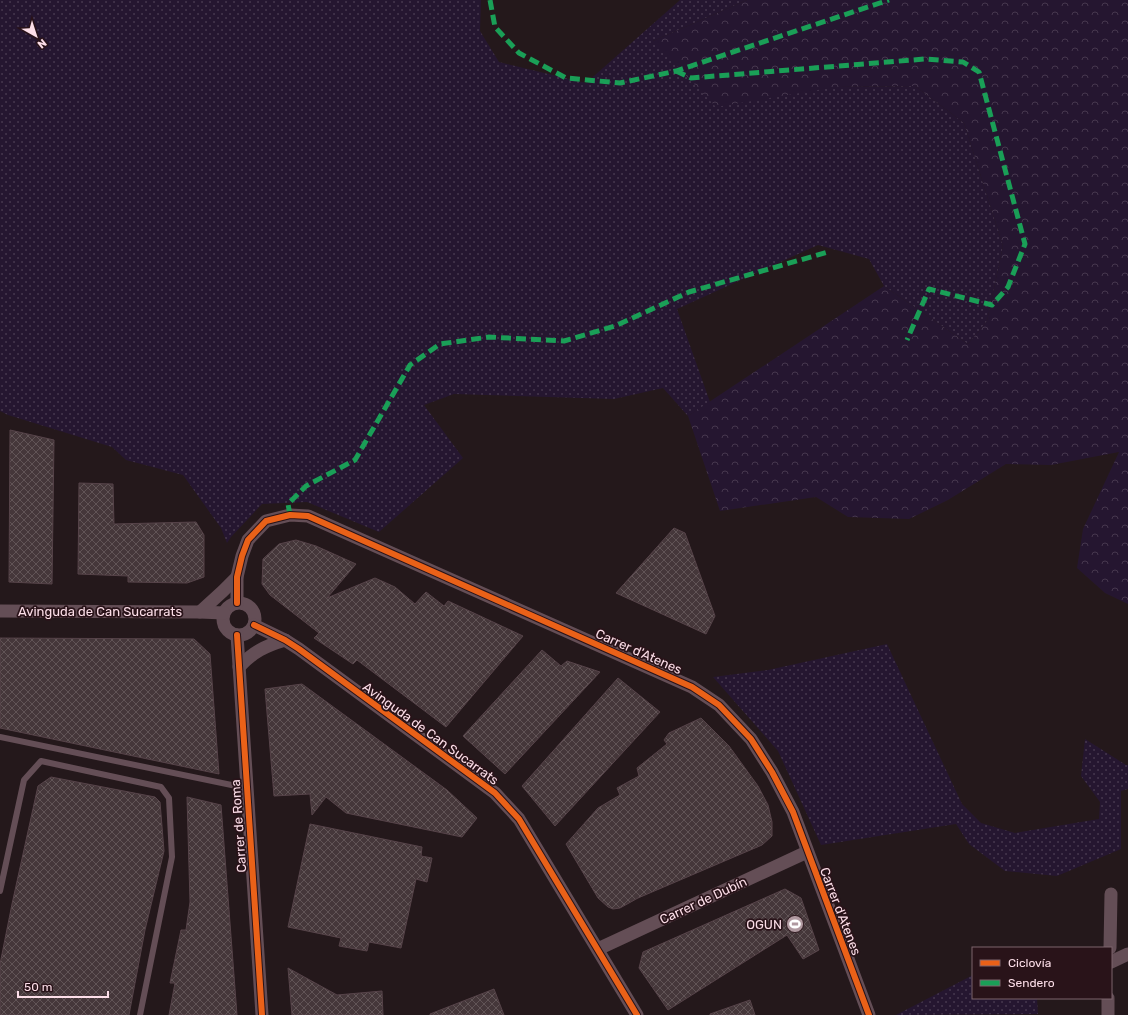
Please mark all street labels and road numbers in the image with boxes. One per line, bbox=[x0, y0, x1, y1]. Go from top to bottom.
street label: Avinguda de Can Sucarrats bbox=[18, 604, 182, 620]
street label: Carrer d'Atenes bbox=[593, 626, 685, 677]
street label: Avinguda de Can Sucarrats bbox=[359, 679, 502, 789]
street label: Carrer de Roma bbox=[228, 779, 249, 873]
street label: Carrer d'Atenes bbox=[817, 865, 864, 958]
street label: Carrer de Dubín bbox=[657, 874, 749, 927]

